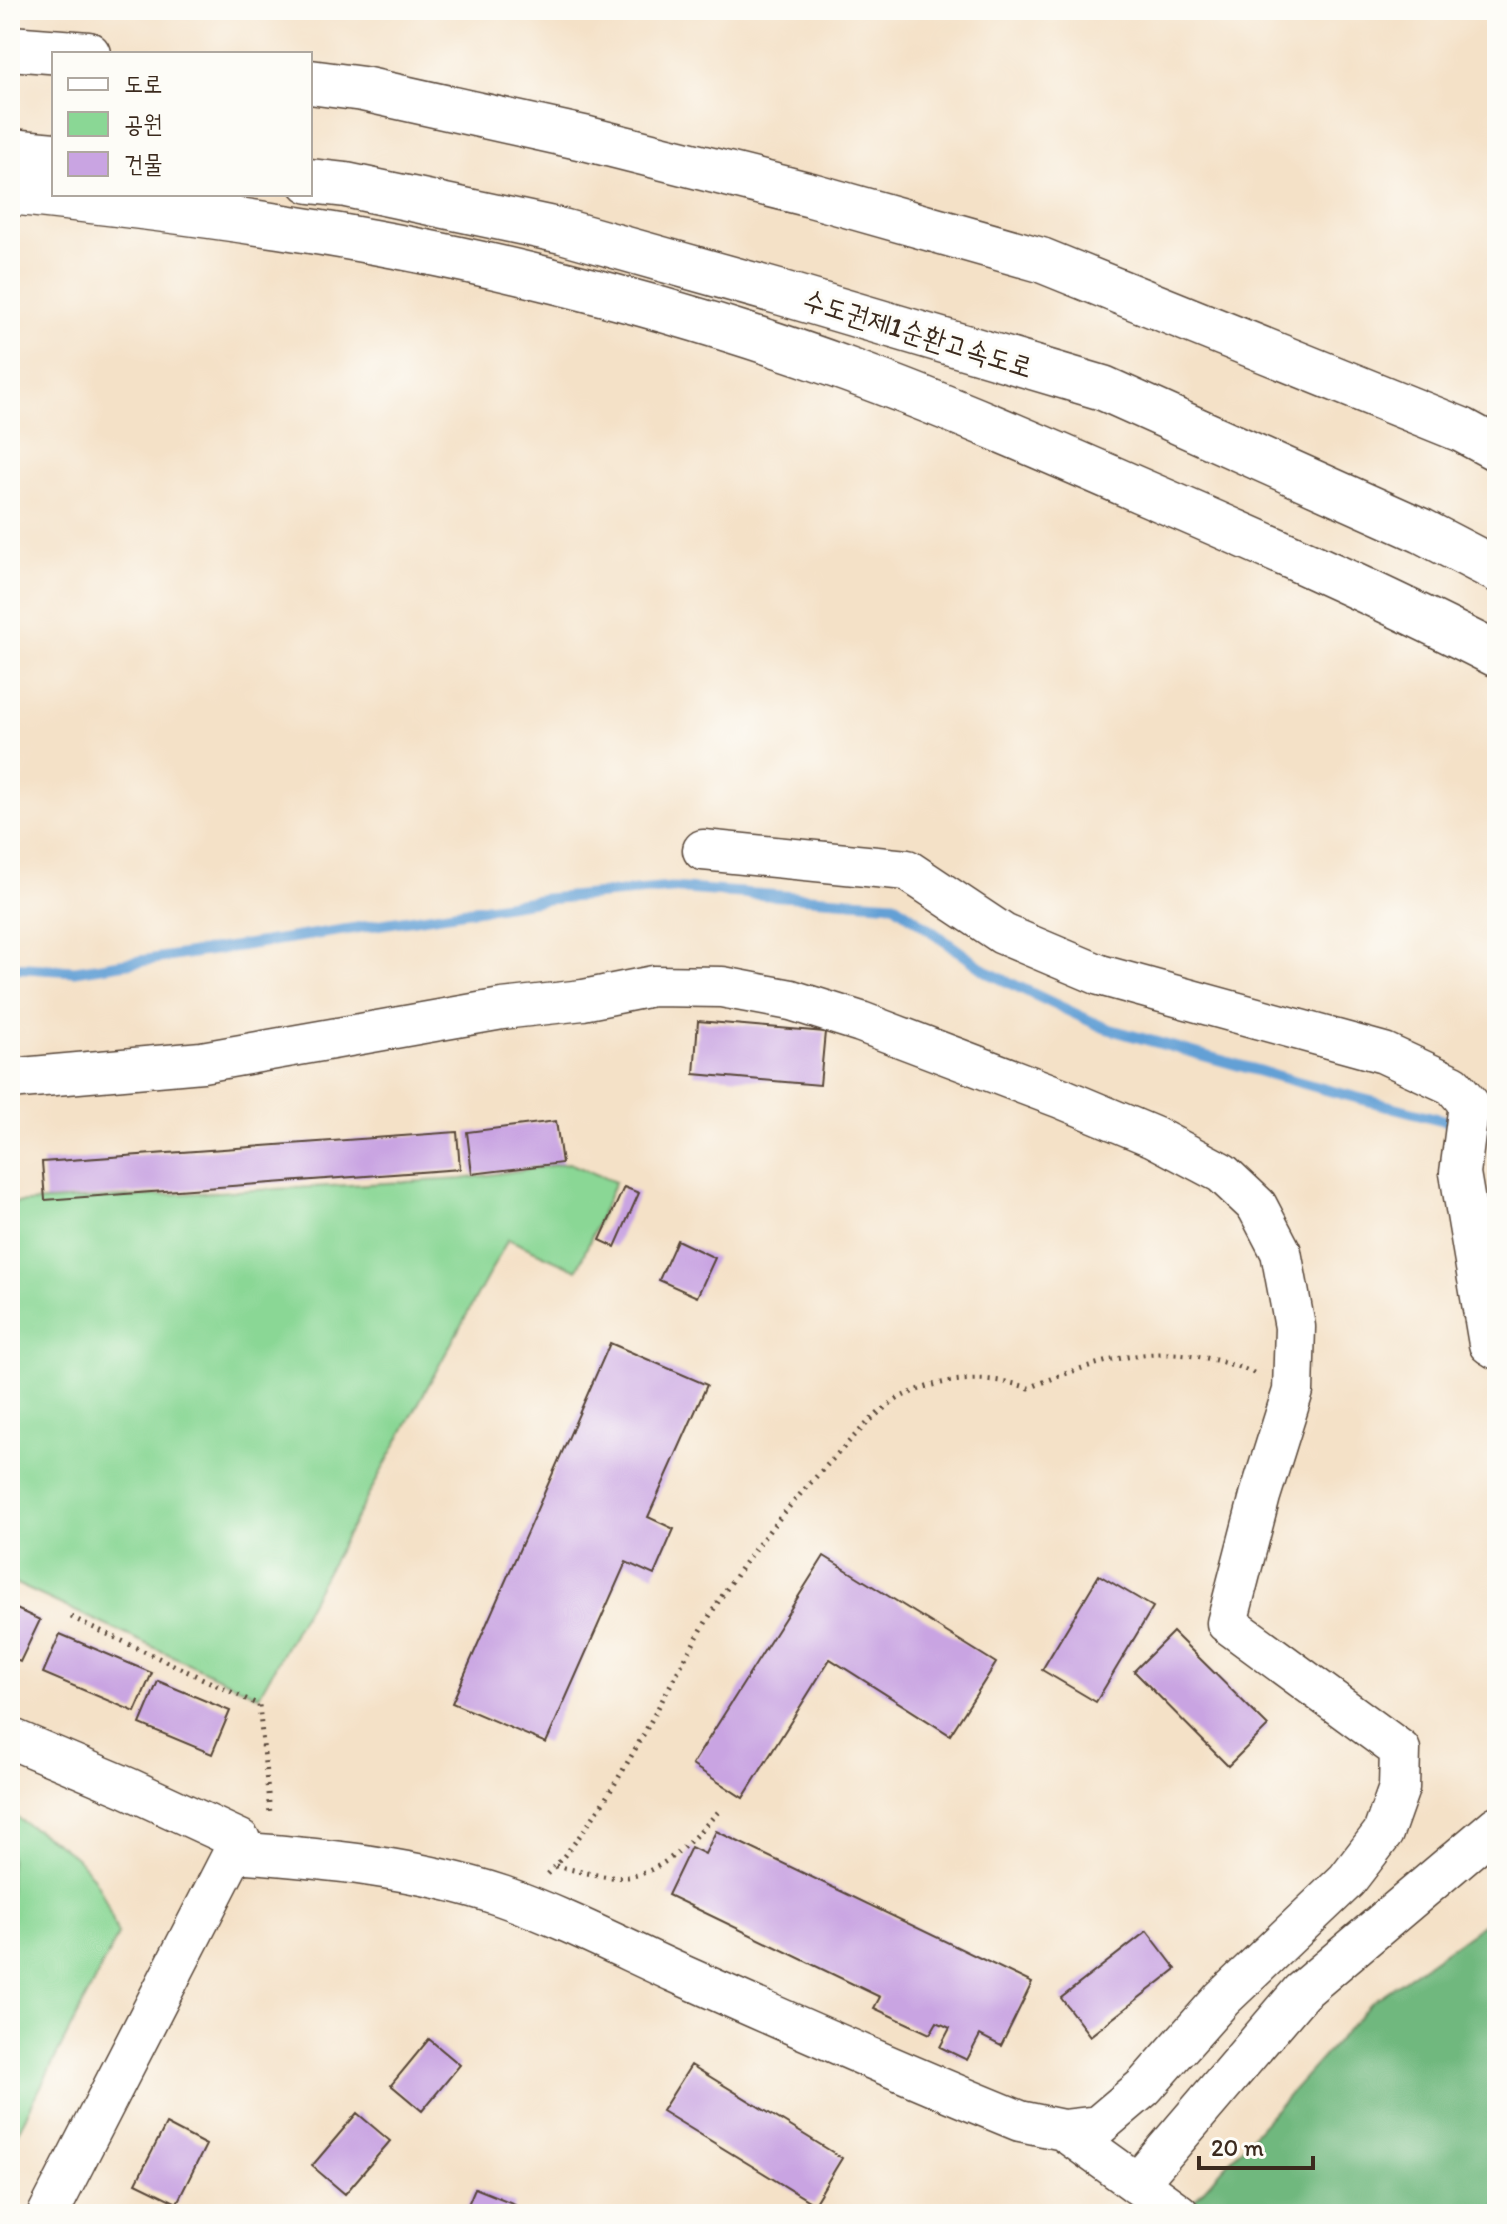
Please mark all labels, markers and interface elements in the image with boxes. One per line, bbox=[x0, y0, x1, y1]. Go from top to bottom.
legend bbox=[52, 52, 312, 196]
text: 도로 bbox=[124, 69, 163, 98]
text: 공원 bbox=[124, 109, 163, 138]
text: 건물 bbox=[124, 149, 163, 178]
street label: 수도권제1순환고속도로 bbox=[799, 282, 1037, 384]
scale bar bbox=[1199, 2120, 1313, 2170]
text: 20 m bbox=[1211, 2133, 1264, 2162]

